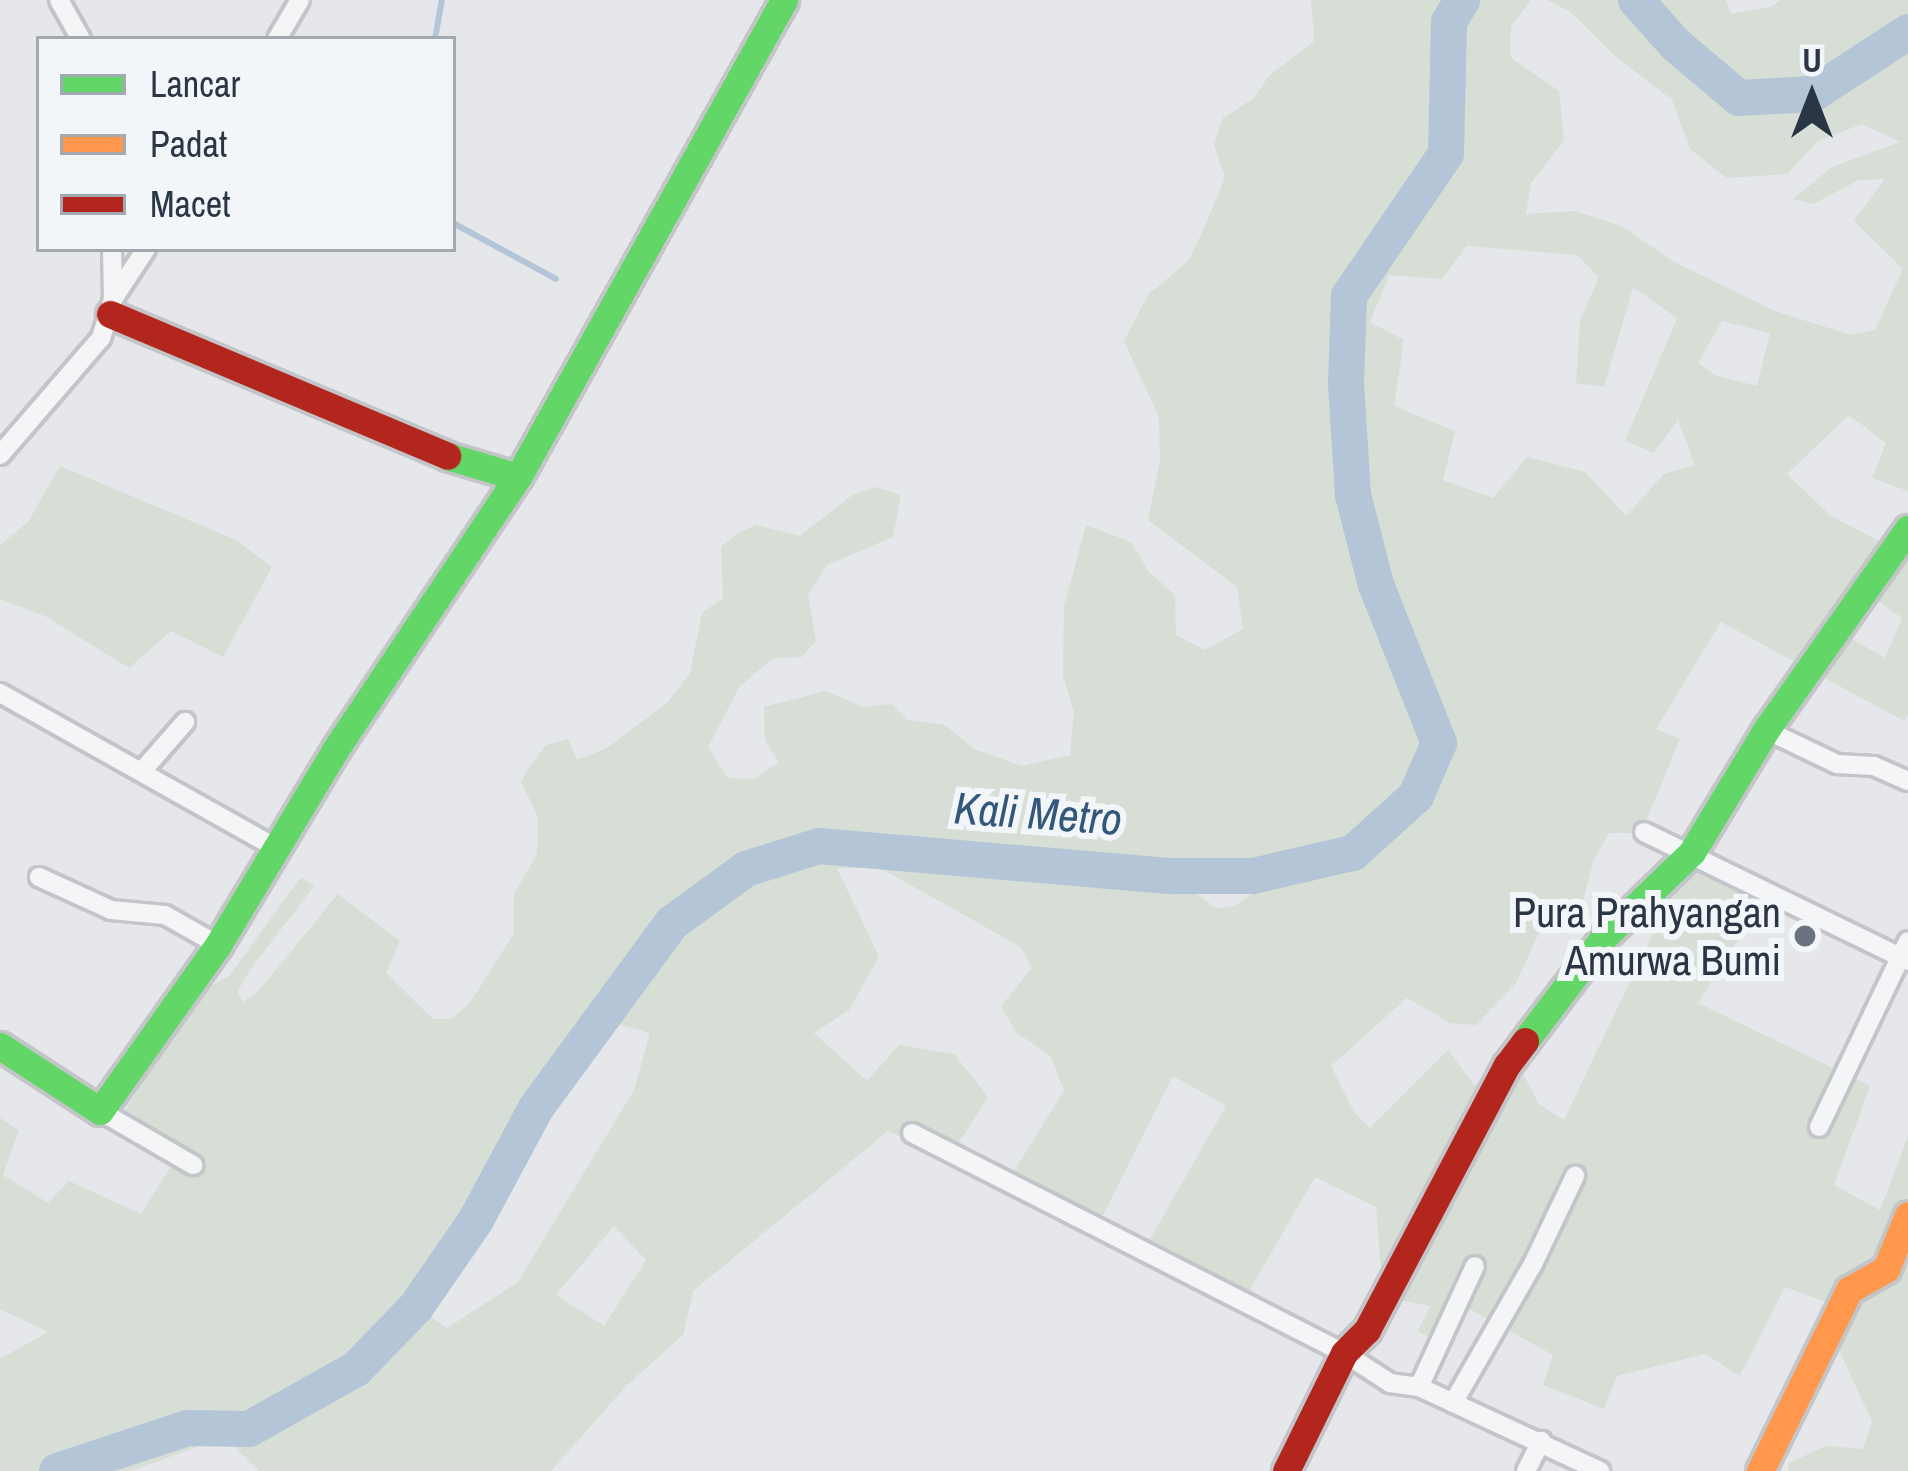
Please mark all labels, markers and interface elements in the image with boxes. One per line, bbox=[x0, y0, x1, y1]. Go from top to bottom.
legend bbox=[36, 36, 456, 252]
north arrow bbox=[1752, 36, 1872, 156]
text: U bbox=[1802, 38, 1822, 82]
text: Lancar bbox=[150, 60, 240, 108]
text: Padat bbox=[150, 120, 227, 168]
text: Macet bbox=[150, 180, 230, 228]
water label: Kali Metro bbox=[952, 780, 1124, 846]
place label: Pura Prahyangan Amurwa Bumi bbox=[1513, 887, 1781, 986]
marker: Pura Prahyangan Amurwa Bumi bbox=[1792, 923, 1818, 949]

